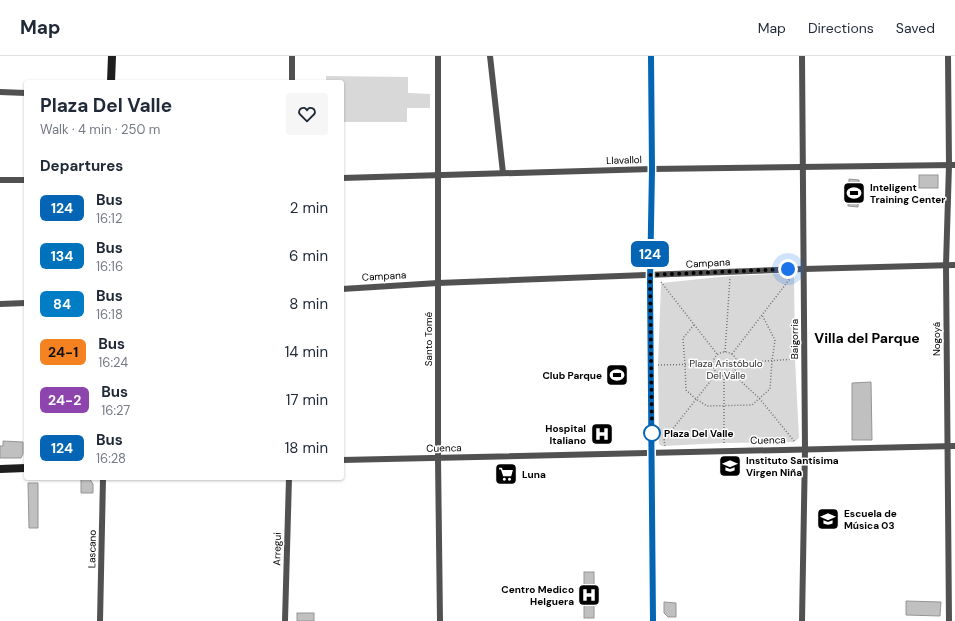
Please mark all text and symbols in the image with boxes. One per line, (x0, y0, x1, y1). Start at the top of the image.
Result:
text: Map (20, 15, 60, 40)
text: Map (758, 19, 786, 37)
text: Directions (808, 19, 874, 37)
text: Saved (896, 19, 935, 37)
text: Plaza Del Valle (40, 93, 172, 118)
button: heart (286, 93, 328, 135)
text: Walk · 4 min · 250 m (40, 121, 160, 138)
street label: Llavallol (606, 153, 642, 167)
text: Departures (40, 156, 123, 176)
sports icon: Inteligent Training Center (841, 180, 867, 206)
place label: Inteligent Training Center (870, 181, 945, 206)
text: Bus (96, 190, 123, 210)
text: 2 min (290, 198, 328, 218)
text: 124 (51, 199, 73, 217)
text: 16:12 (96, 210, 122, 227)
text: Bus (96, 238, 123, 258)
line badge: 124 (627, 241, 673, 267)
text: 124 (639, 245, 661, 263)
text: 6 min (289, 246, 328, 266)
text: 134 (51, 247, 73, 265)
street label: Campana (685, 255, 731, 271)
text: 16:16 (96, 258, 123, 275)
your location (778, 259, 798, 279)
street label: Campana (361, 268, 407, 284)
text: Bus (96, 286, 123, 306)
text: 8 min (289, 294, 328, 314)
text: 84 (53, 295, 71, 313)
text: 16:18 (96, 306, 123, 323)
street label: Santo Tomé (422, 311, 435, 366)
street label: Baigorria (788, 319, 801, 359)
street label: Nogoyá (930, 322, 943, 356)
district label: Villa del Parque (814, 329, 920, 347)
text: Bus (98, 334, 125, 354)
text: 14 min (285, 342, 328, 362)
text: 24-1 (48, 343, 78, 361)
text: 16:24 (98, 354, 128, 371)
park label: Plaza Aristóbulo Del Valle (689, 357, 763, 382)
sports icon: Club Parque (604, 362, 630, 388)
place label: Club Parque (542, 369, 602, 382)
text: Bus (101, 382, 128, 402)
text: 17 min (286, 390, 328, 410)
text: 24-2 (48, 391, 81, 409)
text: 16:27 (101, 402, 130, 419)
hospital icon: Hospital Italiano (589, 421, 615, 447)
place label: Hospital Italiano (545, 422, 586, 447)
marker: Plaza Del Valle (643, 424, 661, 442)
place label: Plaza Del Valle (664, 427, 734, 440)
text: Bus (96, 430, 123, 450)
street label: Cuenca (750, 433, 786, 447)
text: 18 min (285, 438, 328, 458)
text: 124 (51, 439, 73, 457)
street label: Cuenca (426, 441, 462, 455)
text: 16:28 (96, 450, 126, 467)
school or university icon: Instituto Santísima Virgen Niña (717, 453, 743, 479)
place label: Instituto Santísima Virgen Niña (746, 454, 839, 479)
supermarket icon: Luna (493, 461, 519, 487)
place label: Luna (522, 468, 546, 481)
school or university icon: Escuela de Música 03 (815, 506, 841, 532)
place label: Escuela de Música 03 (844, 507, 897, 532)
street label: Lascano (85, 530, 99, 568)
street label: Arregui (270, 532, 284, 566)
hospital icon: Centro Medico Helguera (576, 582, 602, 608)
place label: Centro Medico Helguera (501, 583, 574, 608)

